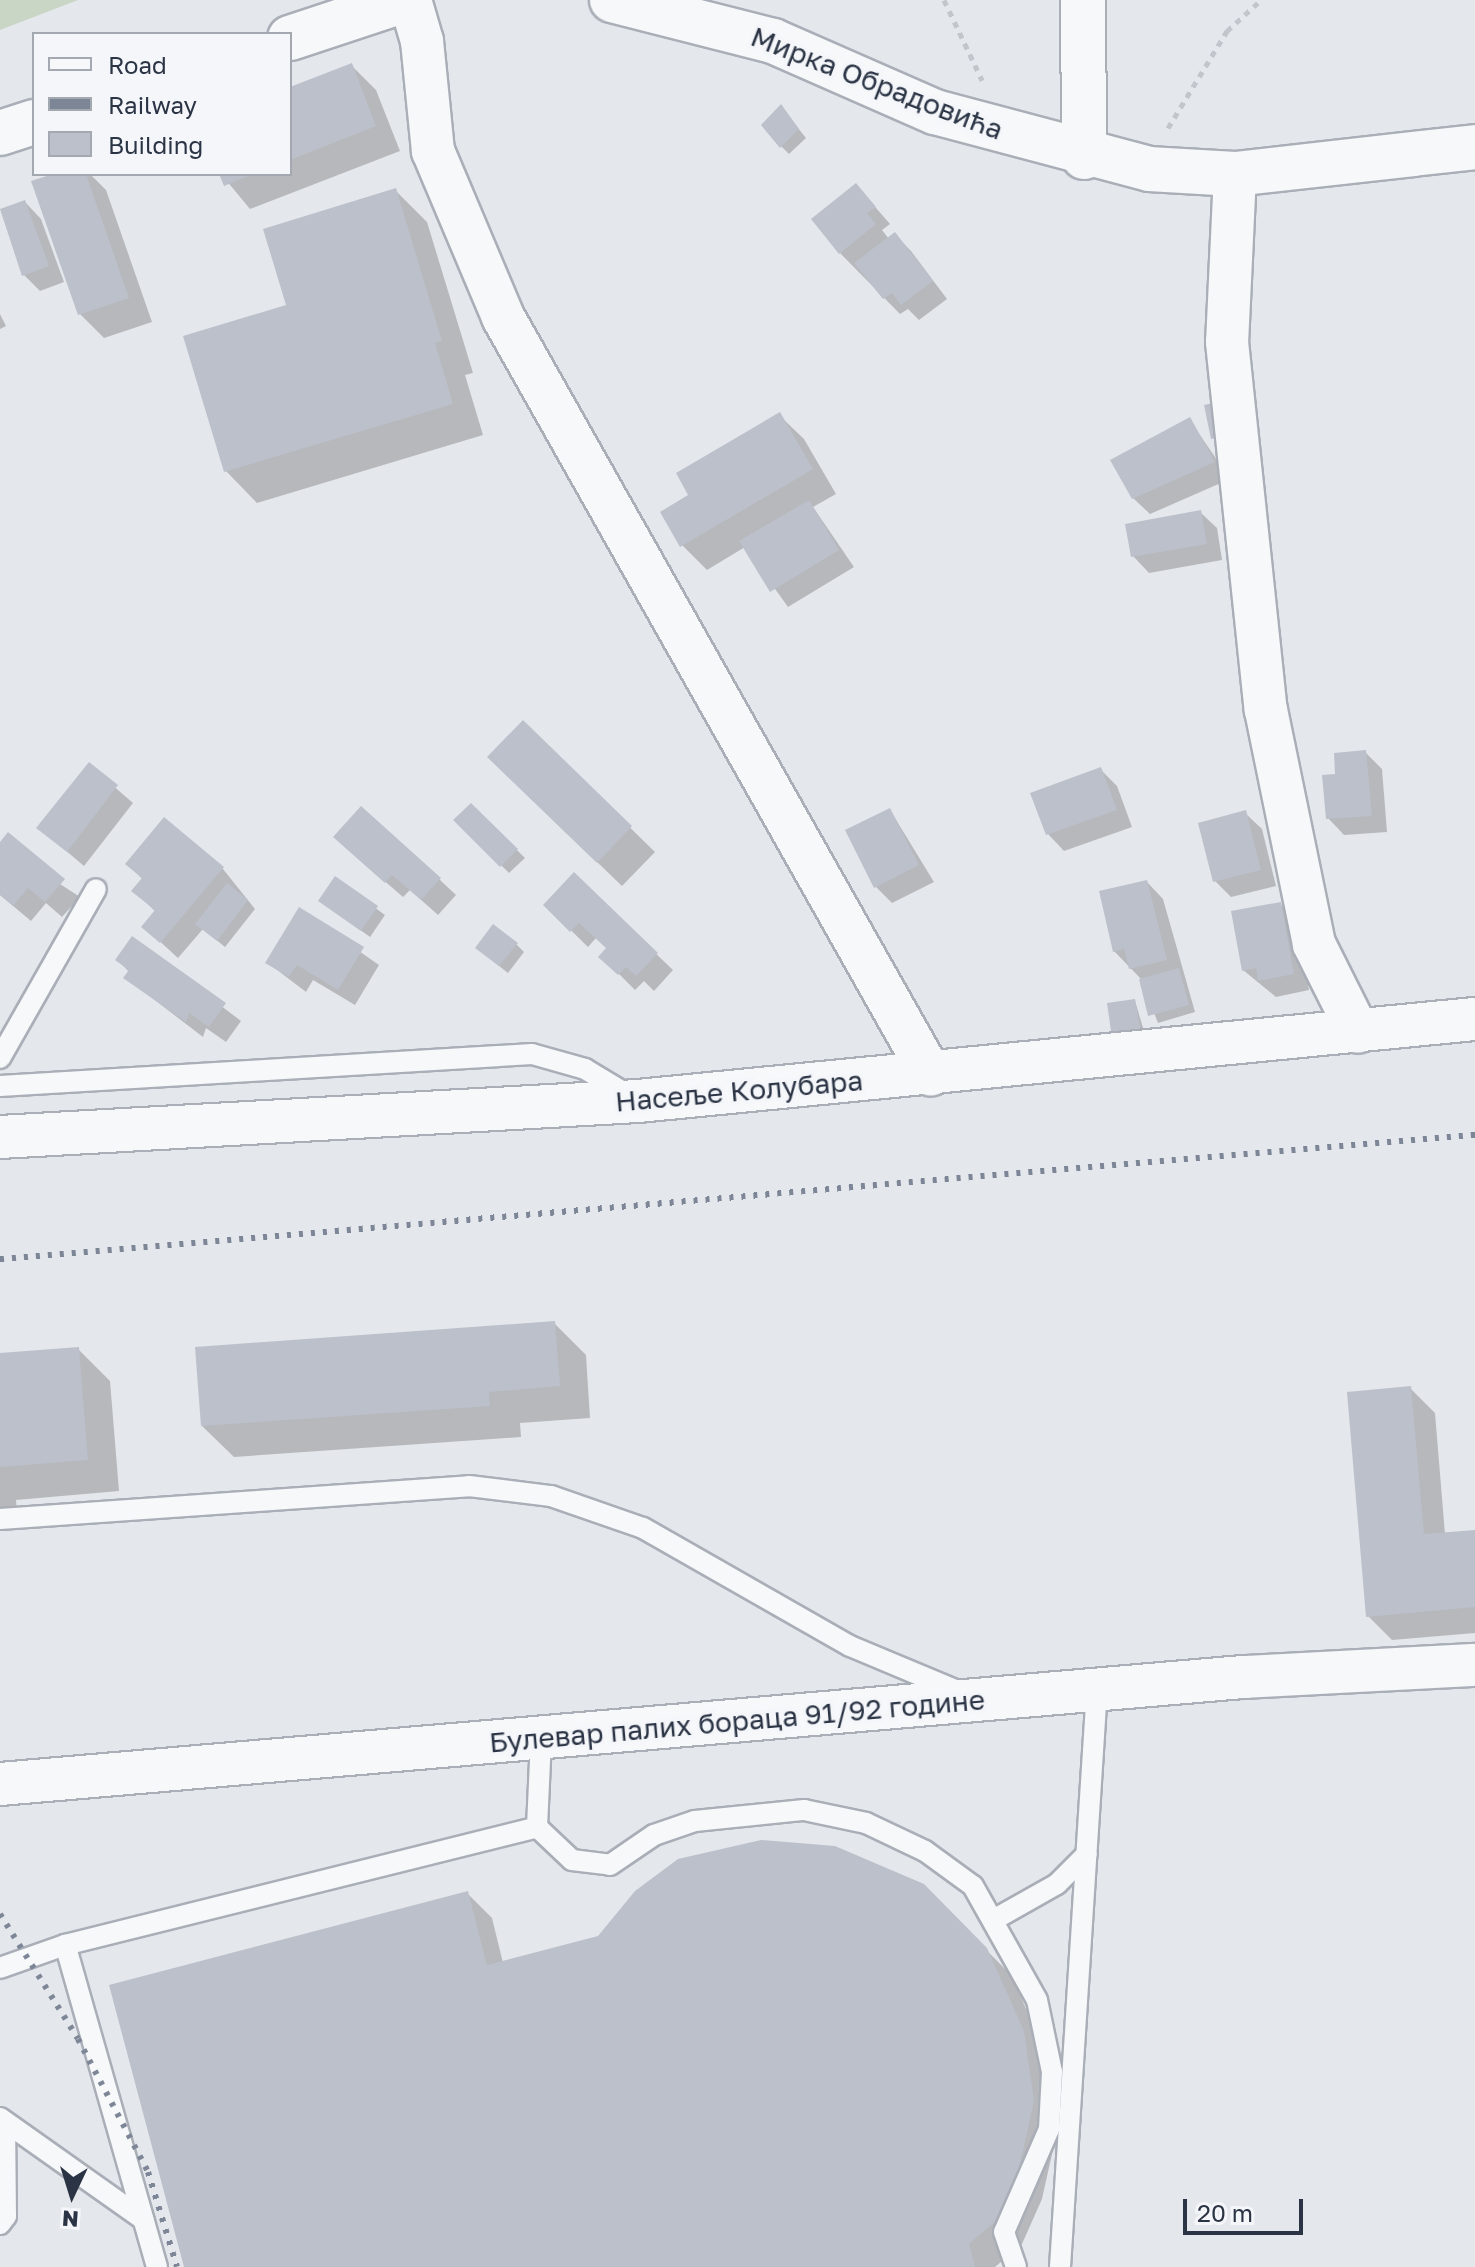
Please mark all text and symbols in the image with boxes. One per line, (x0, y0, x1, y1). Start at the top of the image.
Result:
street label: Мирка Обрадовића (746, 19, 1008, 147)
legend (32, 32, 292, 176)
text: Road (108, 50, 167, 79)
text: Railway (108, 90, 197, 119)
text: Building (108, 130, 203, 159)
street label: Насеље Колубара (614, 1063, 864, 1119)
street label: Булевар палих бораца 91/92 године (488, 1683, 986, 1759)
north arrow (32, 2155, 112, 2235)
scale bar (1187, 2183, 1307, 2233)
text: 20 m (1197, 2198, 1253, 2227)
text: N (61, 2205, 80, 2233)

